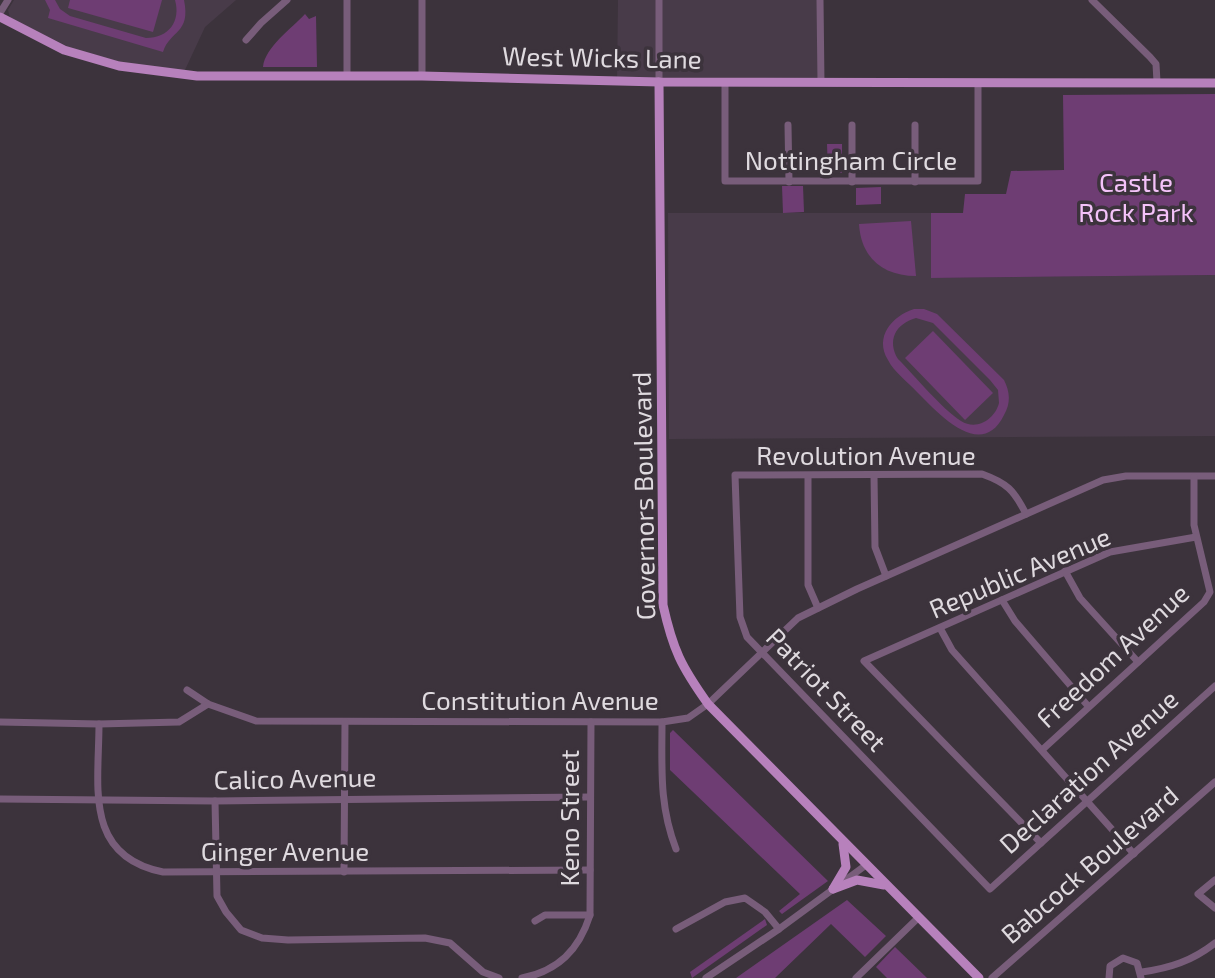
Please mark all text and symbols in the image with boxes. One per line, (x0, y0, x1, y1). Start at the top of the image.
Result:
street label: West Wicks Lane (502, 39, 702, 74)
street label: Nottingham Circle (745, 144, 957, 175)
park label: Castle Rock Park (1078, 166, 1194, 227)
street label: Governors Boulevard (625, 371, 660, 621)
street label: Revolution Avenue (756, 439, 976, 470)
street label: Republic Avenue (924, 519, 1115, 624)
street label: Freedom Avenue (1030, 577, 1194, 733)
street label: Patriot Street (761, 621, 894, 757)
street label: Declaration Avenue (992, 683, 1184, 859)
street label: Constitution Avenue (421, 684, 659, 715)
street label: Keno Street (553, 749, 584, 886)
street label: Calico Avenue (213, 761, 377, 794)
street label: Babcock Boulevard (994, 779, 1184, 949)
street label: Ginger Avenue (201, 835, 369, 866)

